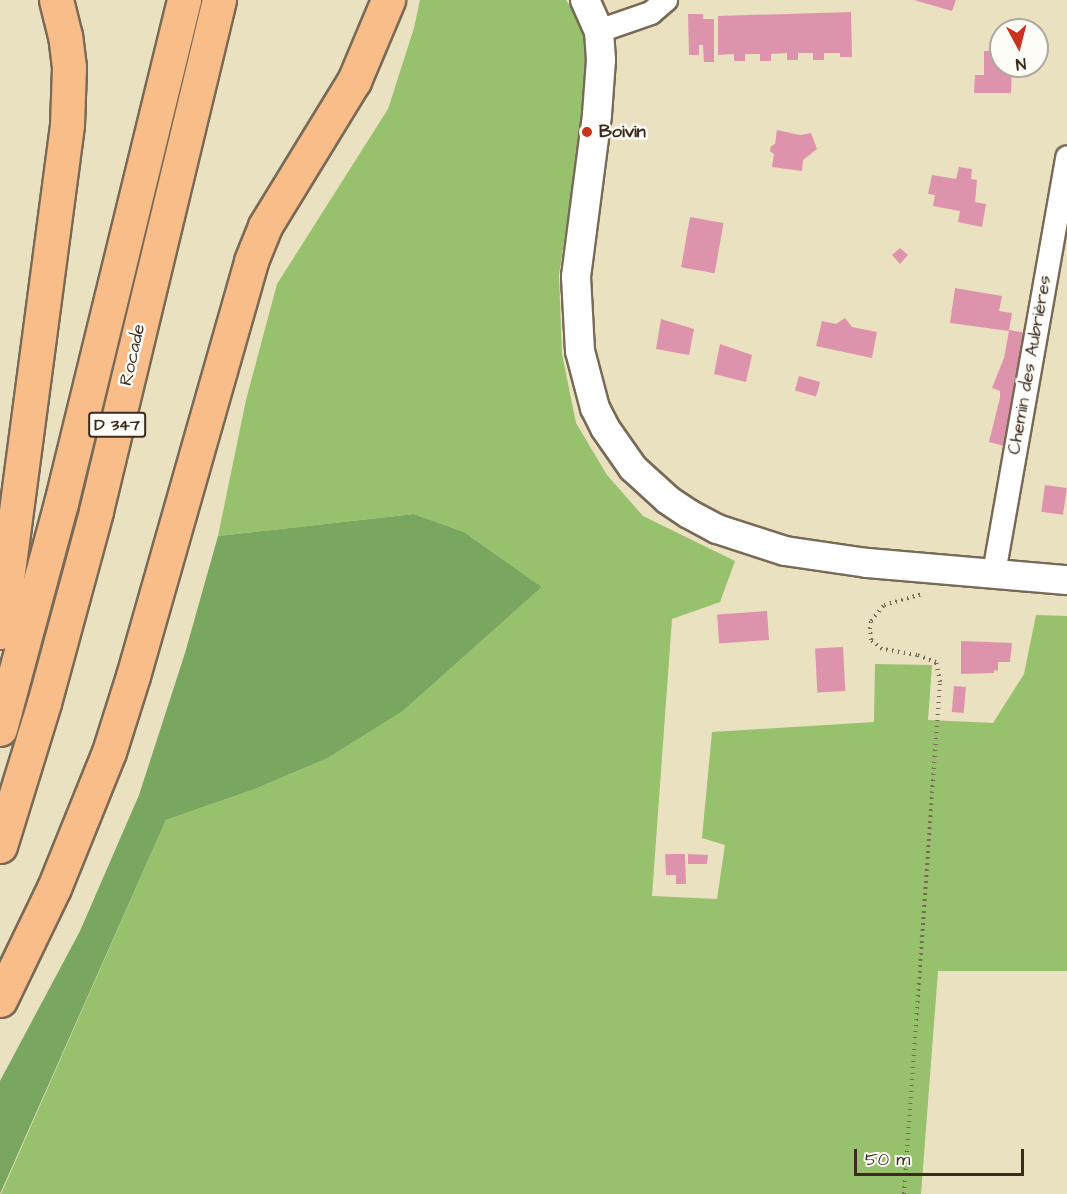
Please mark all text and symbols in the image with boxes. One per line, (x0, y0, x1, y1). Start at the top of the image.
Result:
north arrow (989, 18, 1049, 78)
text: N (1015, 52, 1027, 75)
place label: Boivin (599, 121, 646, 143)
marker: Boivin (580, 125, 594, 139)
street label: Chemin des Aubrières (1004, 274, 1056, 456)
street label: Rocade (115, 322, 151, 388)
road number: D 347 (87, 412, 147, 438)
scale bar (857, 1137, 1026, 1175)
text: 50 m (865, 1147, 910, 1172)

